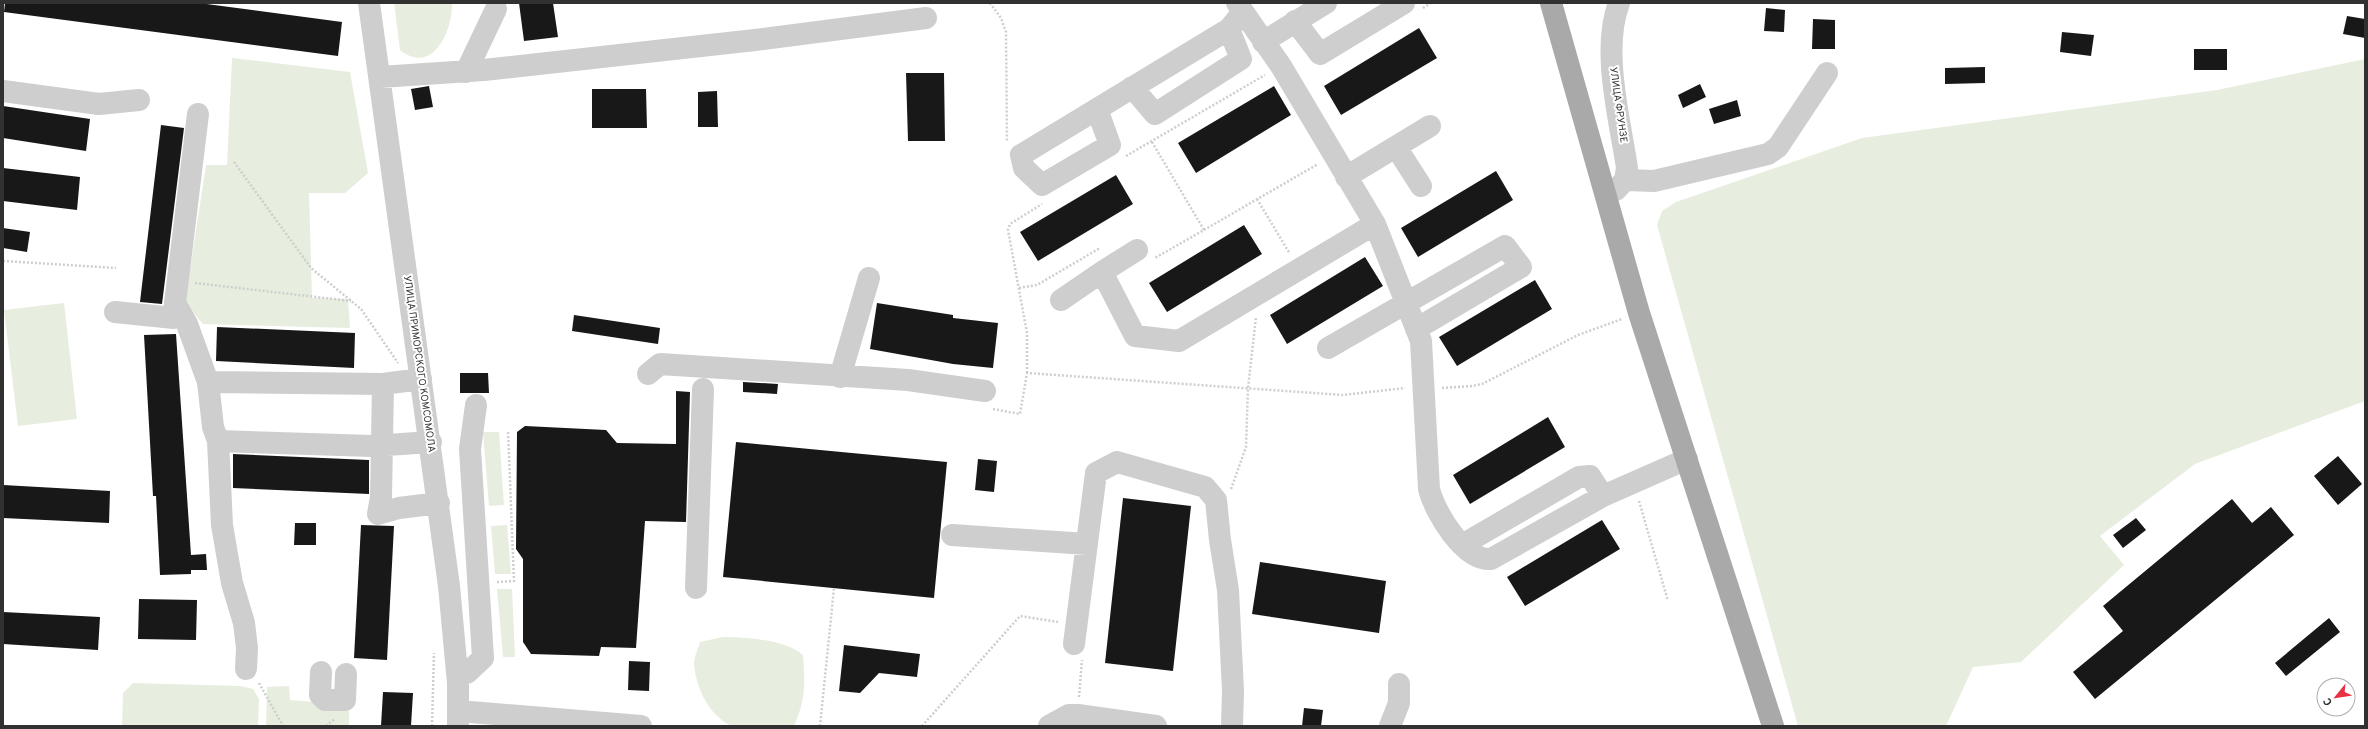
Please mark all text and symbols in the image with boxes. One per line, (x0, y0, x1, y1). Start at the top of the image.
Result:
street label: УЛИЦА ФРУНЗЕ (1606, 66, 1630, 144)
street label: УЛИЦА ПРИМОРСКОГО КОМСОМОЛА (400, 275, 438, 453)
north arrow (2316, 677, 2356, 717)
text: С (2320, 695, 2336, 708)

